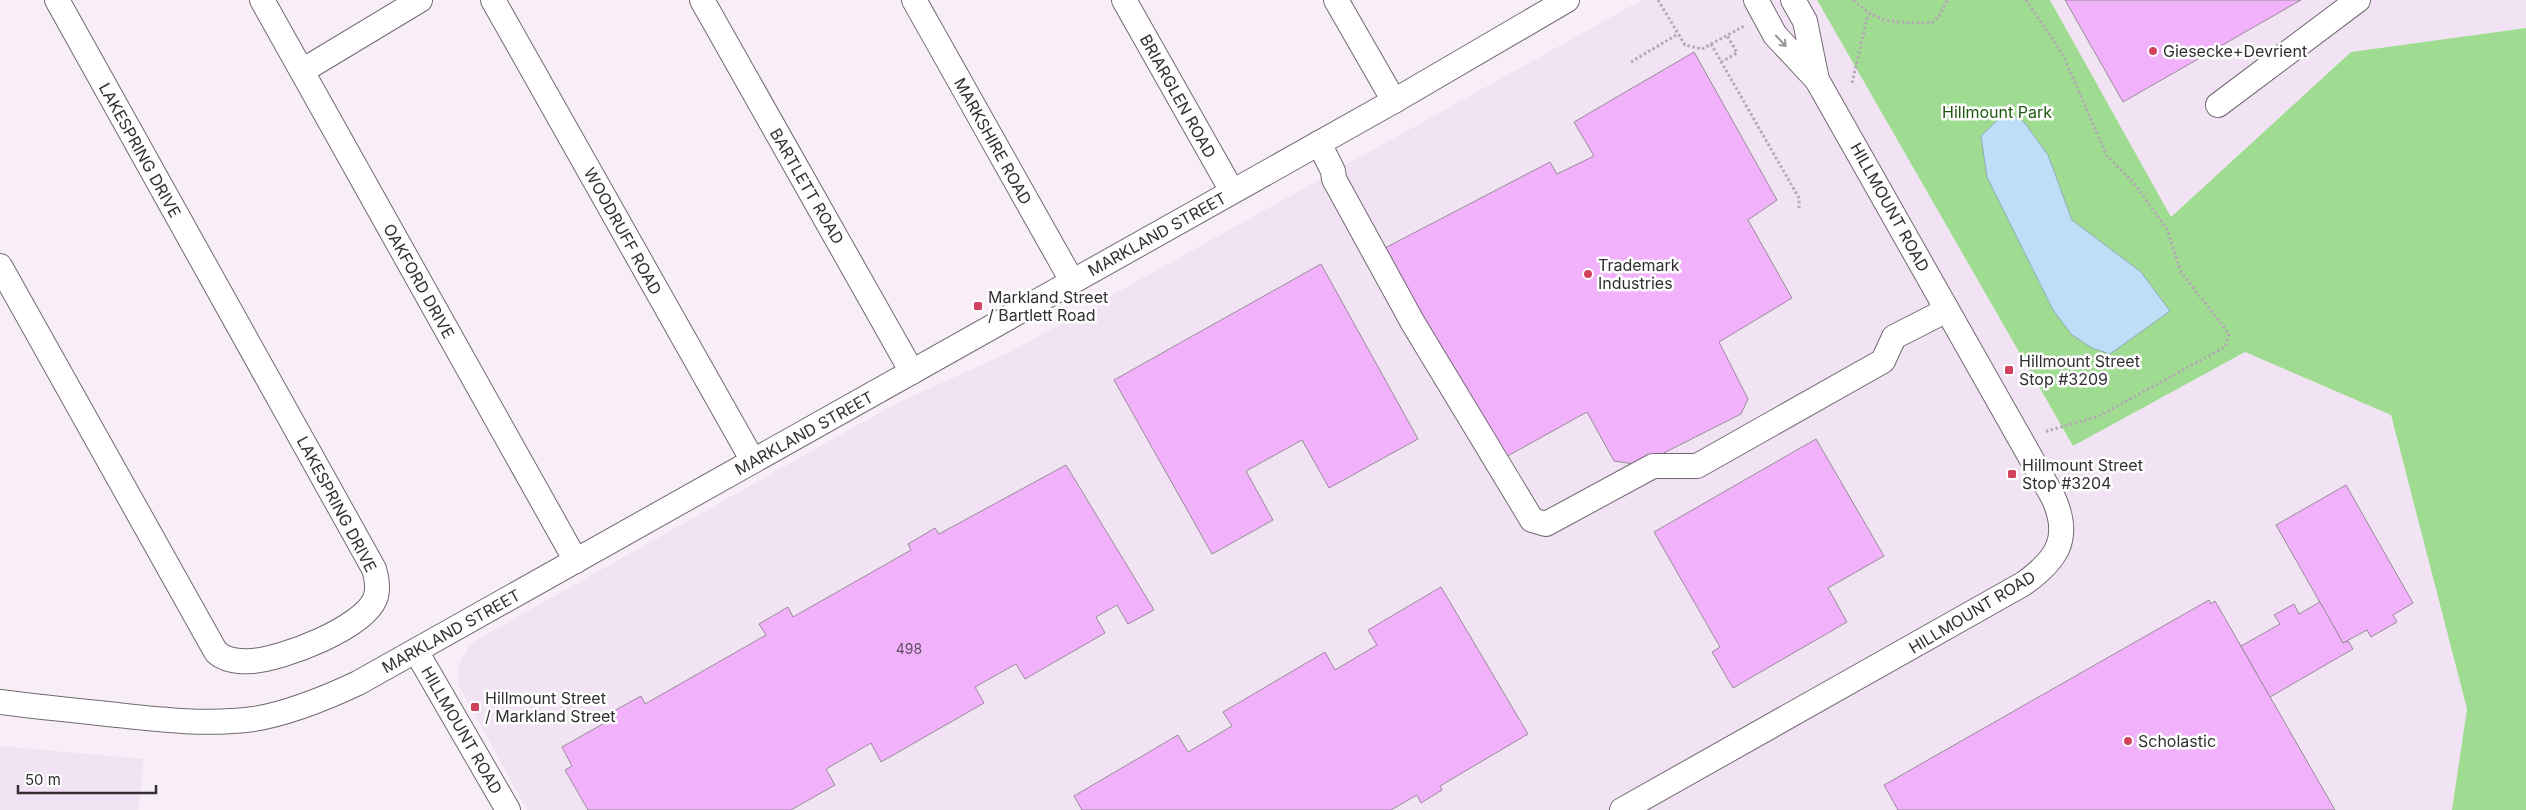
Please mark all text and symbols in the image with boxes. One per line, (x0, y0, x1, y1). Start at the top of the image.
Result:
street label: BRIARGLEN ROAD (1136, 31, 1220, 161)
one-way arrow (1775, 35, 1787, 48)
place label: Giesecke+Devrient (2163, 41, 2307, 61)
marker: Giesecke+Devrient (2147, 45, 2159, 57)
street label: MARKSHIRE ROAD (950, 74, 1036, 208)
street label: LAKESPRING DRIVE (95, 79, 185, 221)
park label: Hillmount Park (1942, 102, 2052, 122)
street label: BARTLETT ROAD (766, 124, 848, 248)
street label: HILLMOUNT ROAD (1846, 139, 1934, 275)
street label: WOODRUFF ROAD (580, 164, 666, 298)
street label: MARKLAND STREET (1084, 188, 1230, 280)
street label: OAKFORD DRIVE (379, 220, 459, 342)
place label: Trademark Industries (1598, 255, 1680, 293)
marker: Trademark Industries (1582, 268, 1594, 280)
place label: Markland Street / Bartlett Road (988, 287, 1108, 325)
marker: Markland Street / Bartlett Road (972, 300, 984, 312)
place label: Hillmount Street Stop #3209 (2019, 351, 2140, 389)
marker: Hillmount Street Stop #3209 (2003, 364, 2015, 376)
street label: MARKLAND STREET (731, 387, 877, 479)
street label: LAKESPRING DRIVE (293, 433, 381, 575)
place label: Hillmount Street Stop #3204 (2022, 455, 2143, 493)
marker: Hillmount Street Stop #3204 (2006, 468, 2018, 480)
street label: HILLMOUNT ROAD (1905, 566, 2039, 658)
street label: MARKLAND STREET (378, 585, 524, 677)
house number: 498 (896, 640, 922, 657)
street label: HILLMOUNT ROAD (417, 663, 507, 797)
place label: Hillmount Street / Markland Street (485, 688, 616, 726)
marker: Hillmount Street / Markland Street (469, 701, 481, 713)
place label: Scholastic (2138, 731, 2216, 751)
marker: Scholastic (2122, 735, 2134, 747)
scale bar (18, 762, 155, 794)
text: 50 m (25, 770, 61, 789)

